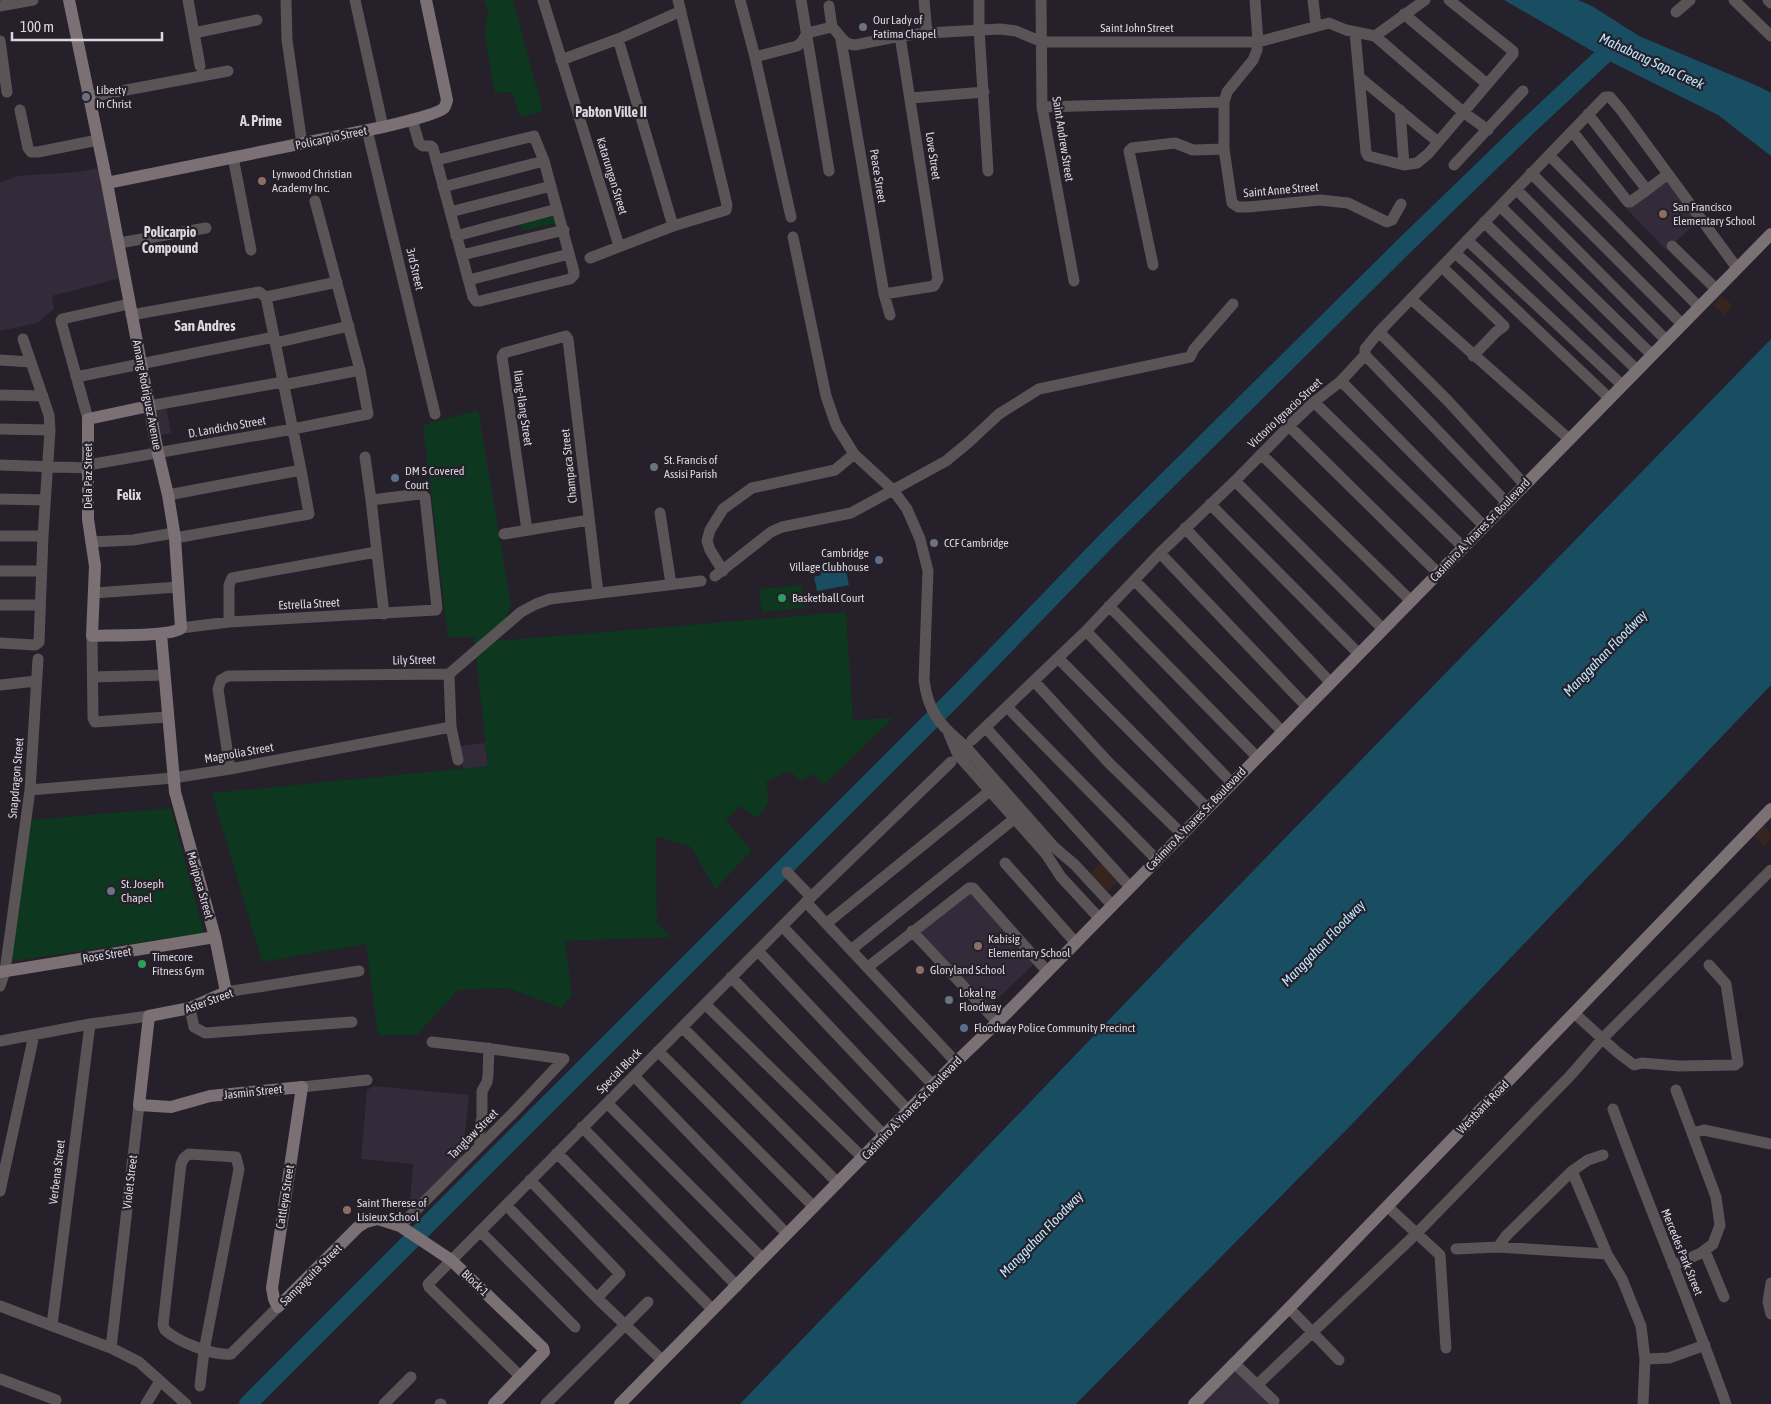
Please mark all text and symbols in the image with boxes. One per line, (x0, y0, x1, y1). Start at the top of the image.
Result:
scale bar (12, 10, 162, 42)
place label: Our Lady of Fatima Chapel (873, 13, 937, 41)
text: 100 m (20, 18, 54, 35)
marker: Our Lady of Fatima Chapel (857, 21, 869, 33)
street label: Saint John Street (1100, 21, 1174, 35)
water label: Mahabang Sapa Creek (1597, 30, 1708, 93)
place label: Liberty In Christ (96, 83, 132, 111)
marker: Liberty In Christ (80, 91, 92, 103)
street label: Saint Andrew Street (1049, 96, 1077, 183)
district label: Pabton Ville II (575, 104, 647, 120)
district label: A. Prime (239, 113, 282, 129)
street label: Policarpio Street (294, 123, 369, 152)
street label: Love Street (923, 131, 943, 181)
street label: Katarungan Street (594, 136, 631, 217)
street label: Peace Street (867, 148, 889, 205)
place label: Lynwood Christian Academy Inc. (272, 167, 352, 195)
marker: Lynwood Christian Academy Inc. (256, 175, 268, 187)
street label: Saint Anne Street (1243, 180, 1320, 200)
place label: San Francisco Elementary School (1673, 200, 1756, 228)
marker: San Francisco Elementary School (1657, 208, 1669, 220)
district label: Policarpio Compound (142, 224, 199, 256)
street label: 3rd Street (403, 247, 427, 292)
district label: San Andres (175, 317, 236, 334)
street label: Amang Rodriguez Avenue (129, 339, 165, 451)
street label: Ilang-Ilang Street (511, 369, 535, 447)
street label: Victorio Ignacio Street (1245, 375, 1325, 451)
street label: D. Landicho Street (187, 413, 267, 441)
street label: Champaca Street (558, 428, 580, 504)
street label: Dela Paz Street (81, 442, 95, 509)
place label: St. Francis of Assisi Parish (664, 453, 718, 481)
marker: St. Francis of Assisi Parish (648, 461, 660, 473)
place label: DM 5 Covered Court (405, 464, 465, 492)
marker: DM 5 Covered Court (389, 472, 401, 484)
street label: Casimiro A. Ynares Sr. Boulevard (1427, 475, 1533, 585)
district label: Felix (117, 487, 141, 503)
place label: CCF Cambridge (944, 536, 1009, 550)
marker: CCF Cambridge (928, 537, 940, 549)
place label: Cambridge Village Clubhouse (789, 546, 869, 574)
marker: Cambridge Village Clubhouse (873, 554, 885, 566)
place label: Basketball Court (792, 591, 865, 605)
marker: Basketball Court (776, 592, 788, 604)
street label: Estrella Street (278, 595, 341, 613)
water label: Manggahan Floodway (1560, 607, 1650, 699)
street label: Lily Street (392, 653, 436, 667)
street label: Snapdragon Street (5, 736, 27, 819)
street label: Magnolia Street (203, 740, 275, 766)
street label: Casimiro A. Ynares Sr. Boulevard (1143, 764, 1249, 874)
street label: Mariposa Street (184, 850, 216, 921)
place label: St. Joseph Chapel (121, 877, 164, 905)
marker: St. Joseph Chapel (105, 885, 117, 897)
water label: Manggahan Floodway (1278, 897, 1368, 989)
place label: Kabisig Elementary School (988, 932, 1071, 960)
marker: Kabisig Elementary School (972, 940, 984, 952)
street label: Rose Street (82, 944, 133, 966)
place label: Timecore Fitness Gym (152, 950, 204, 978)
marker: Timecore Fitness Gym (136, 958, 148, 970)
place label: Gloryland School (930, 963, 1006, 977)
marker: Gloryland School (914, 964, 926, 976)
street label: Aster Street (183, 986, 236, 1016)
place label: Lokal ng Floodway (959, 986, 1001, 1014)
marker: Lokal ng Floodway (943, 994, 955, 1006)
place label: Floodway Police Community Precinct (974, 1021, 1136, 1035)
marker: Floodway Police Community Precinct (958, 1022, 970, 1034)
street label: Special Block (594, 1045, 645, 1096)
street label: Casimiro A. Ynares Sr. Boulevard (859, 1053, 965, 1163)
street label: Westbank Road (1454, 1078, 1512, 1136)
street label: Jasmin Street (223, 1082, 284, 1102)
street label: Tanglaw Street (445, 1106, 501, 1162)
street label: Verbena Street (46, 1138, 68, 1205)
street label: Violet Street (120, 1154, 140, 1210)
street label: Cattleya Street (273, 1163, 297, 1230)
water label: Manggahan Floodway (996, 1188, 1086, 1280)
place label: Saint Therese of Lisieux School (357, 1196, 428, 1224)
marker: Saint Therese of Lisieux School (341, 1204, 353, 1216)
street label: Mercedes Park Street (1658, 1207, 1706, 1298)
street label: Sampaguita Street (277, 1241, 345, 1309)
street label: Block-1 (459, 1267, 492, 1299)

